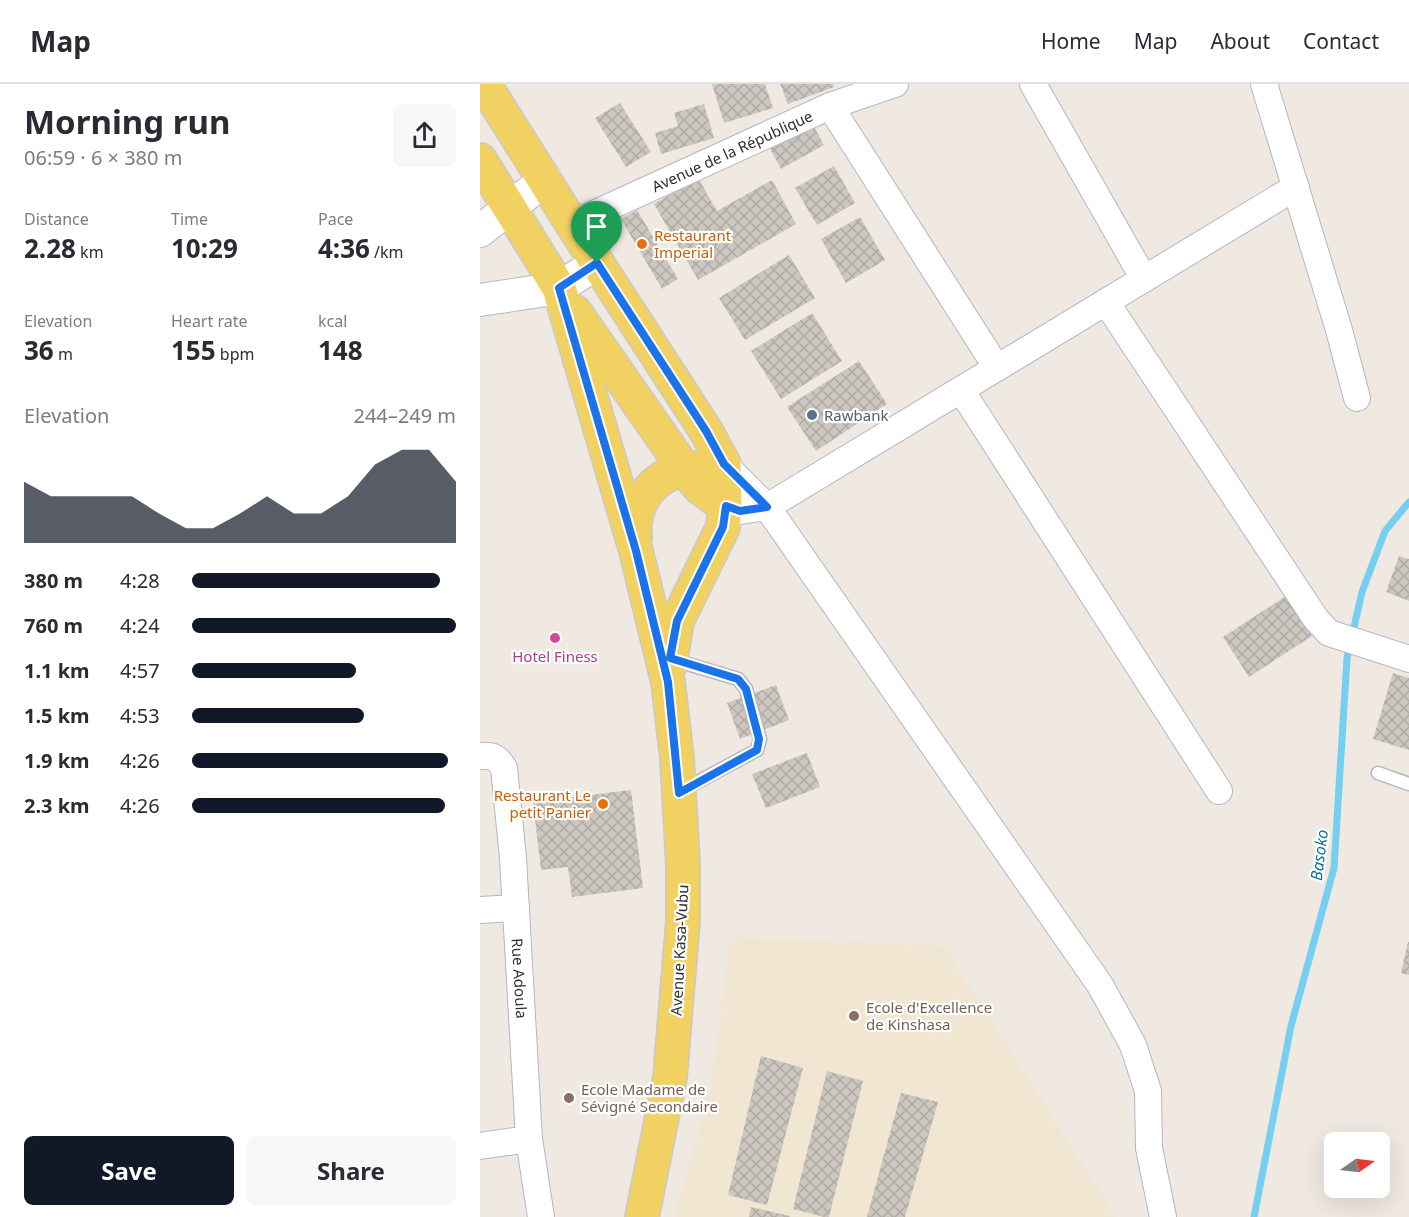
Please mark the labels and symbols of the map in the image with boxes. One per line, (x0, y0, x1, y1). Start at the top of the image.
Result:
street label: Avenue de la République (648, 105, 816, 196)
pin (571, 201, 622, 263)
place label: Restaurant Imperial (654, 225, 732, 262)
marker: Restaurant Imperial (635, 237, 649, 251)
place label: Rawbank (824, 405, 888, 425)
marker: Rawbank (805, 408, 819, 422)
marker: Hotel Finess (548, 631, 562, 645)
place label: Hotel Finess (512, 646, 598, 666)
place label: Restaurant Le petit Panier (494, 785, 591, 822)
marker: Restaurant Le petit Panier (596, 797, 610, 811)
water label: Basoko (1305, 828, 1333, 882)
street label: Avenue Kasa-Vubu (666, 884, 692, 1016)
street label: Rue Adoula (508, 938, 532, 1019)
place label: Ecole d'Excellence de Kinshasa (866, 997, 992, 1034)
marker: Ecole d'Excellence de Kinshasa (847, 1009, 861, 1023)
place label: Ecole Madame de Sévigné Secondaire (581, 1079, 718, 1116)
marker: Ecole Madame de Sévigné Secondaire (562, 1091, 576, 1105)
north arrow (1324, 1132, 1390, 1198)

